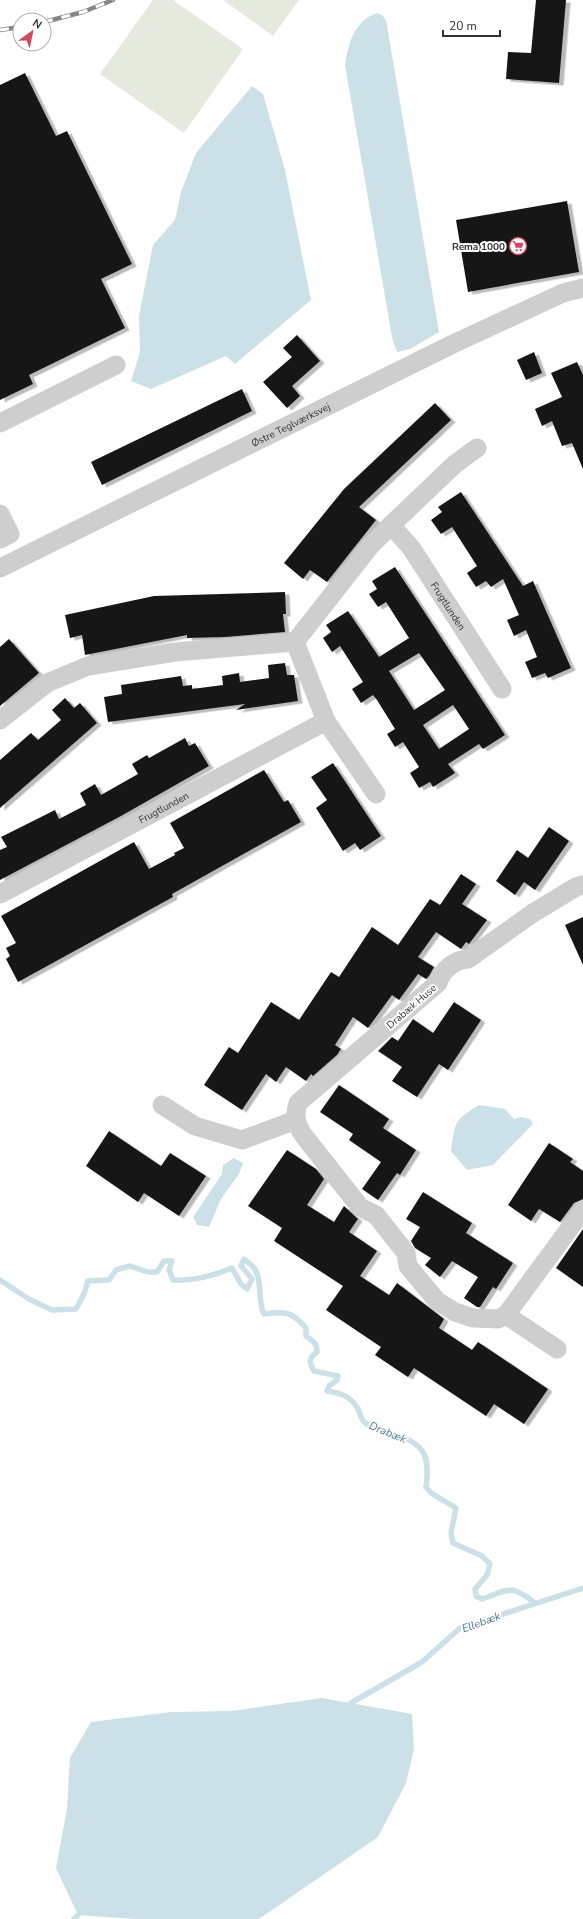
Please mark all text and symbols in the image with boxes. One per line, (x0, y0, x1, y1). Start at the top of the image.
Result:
north arrow (12, 12, 52, 52)
scale bar (443, 12, 500, 38)
text: N (30, 16, 45, 33)
text: 20 m (449, 18, 477, 34)
supermarket icon: Rema 1000 (508, 236, 528, 256)
place label: Rema 1000 (452, 240, 505, 254)
street label: Østre Teglværksvej (249, 400, 333, 451)
street label: Frugtlunden (427, 579, 468, 633)
street label: Frugtlunden (136, 789, 192, 827)
street label: Drabæk Huse (384, 981, 440, 1032)
water label: Drabæk (367, 1418, 409, 1447)
water label: Ellebæk (460, 1608, 503, 1636)

